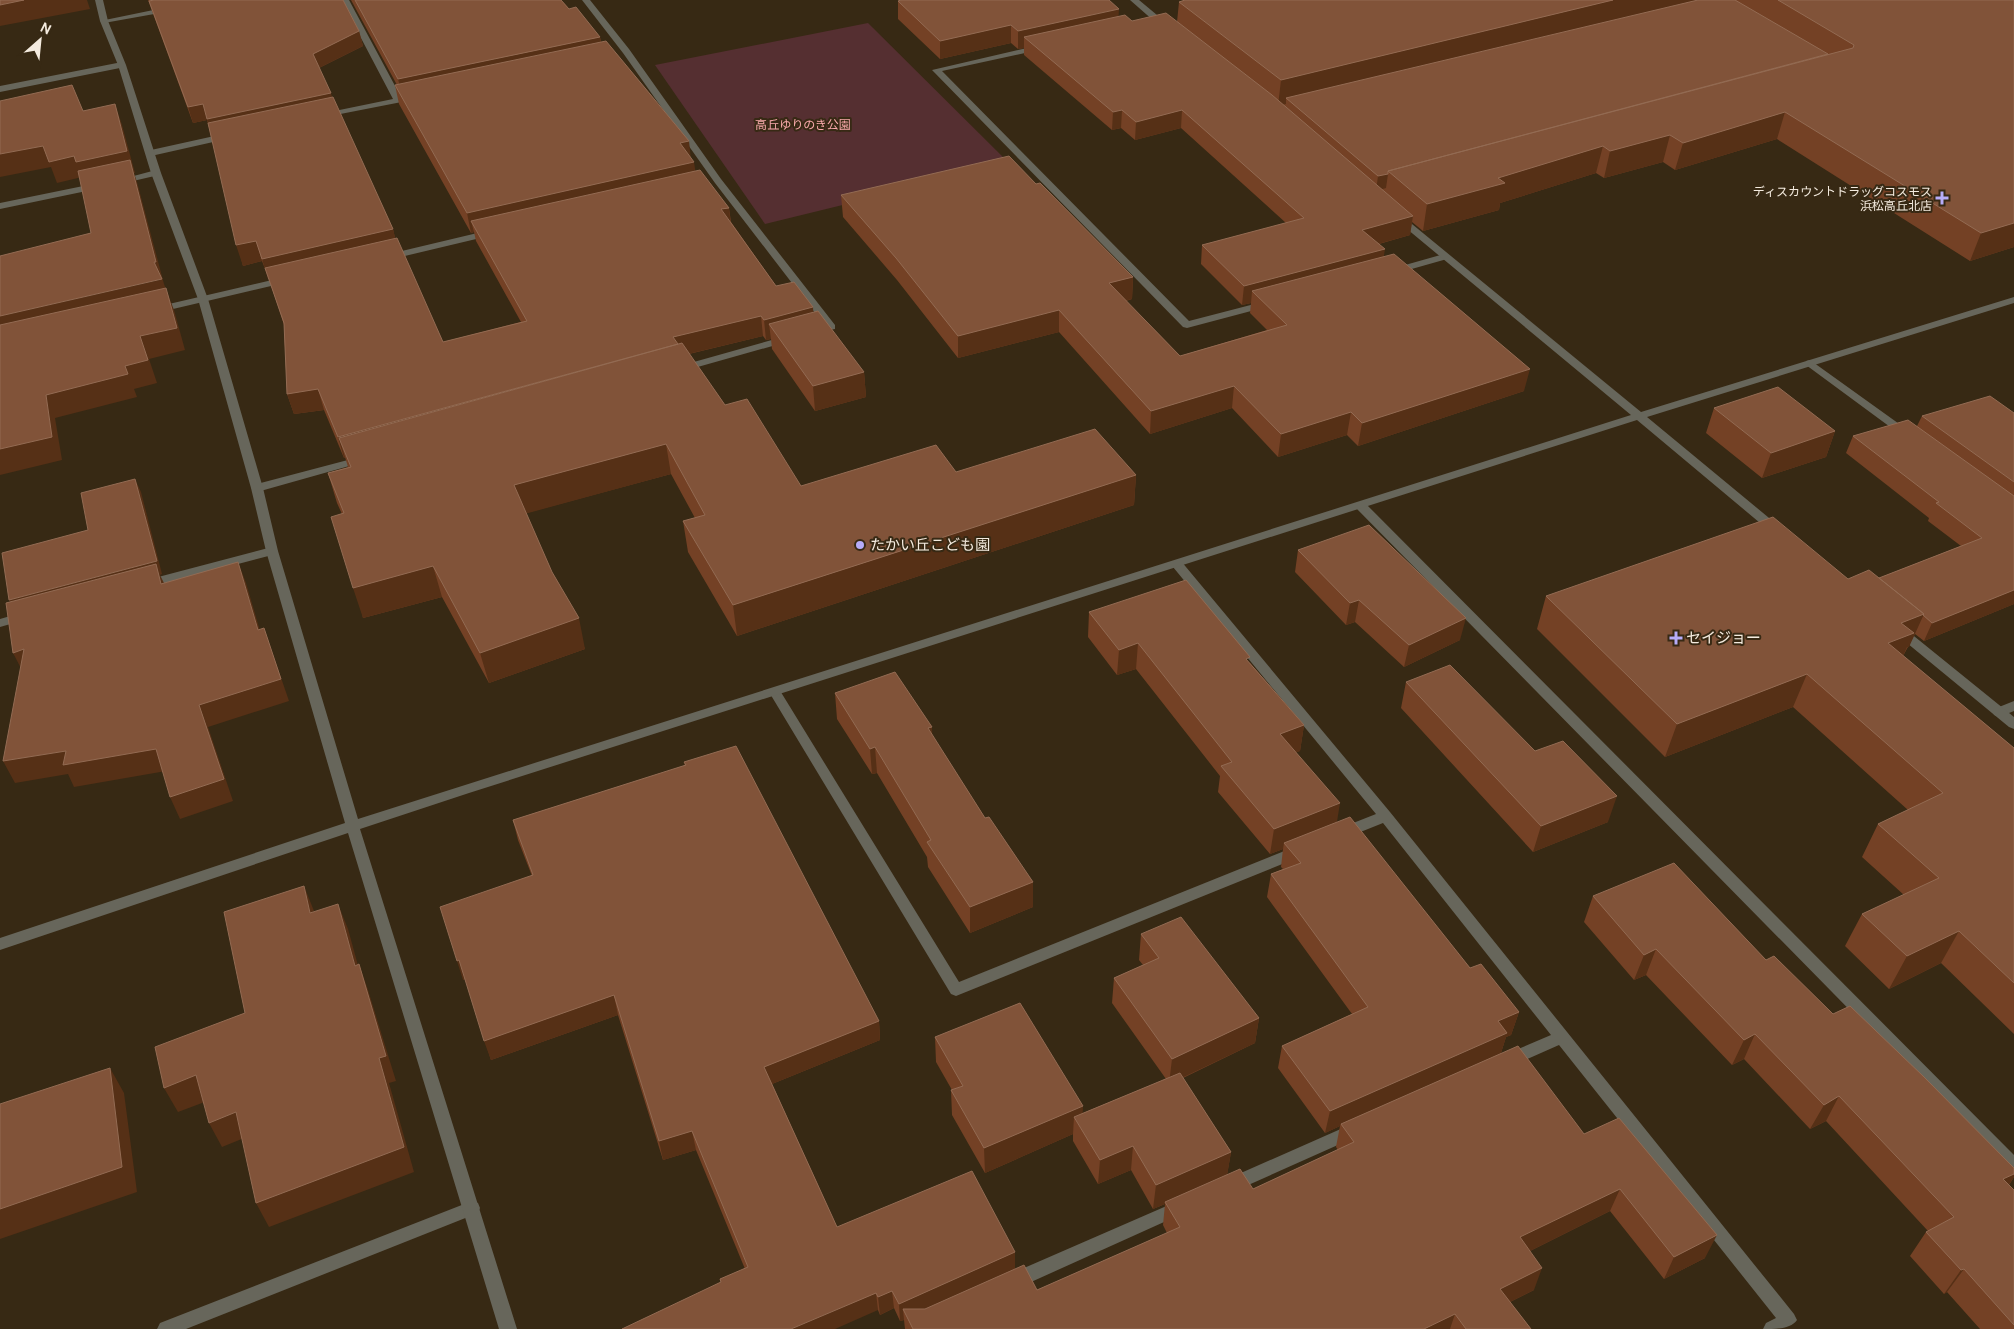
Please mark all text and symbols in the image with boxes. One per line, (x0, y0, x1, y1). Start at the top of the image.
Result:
north arrow (15, 15, 65, 65)
text: N (37, 18, 54, 39)
park label: 高丘ゆりのき公園 (755, 117, 851, 132)
place label: ディスカウントドラッグコスモス 浜松高丘北店 (1753, 184, 1932, 213)
marker: ディスカウントドラッグコスモス 浜松高丘北店 (1936, 192, 1948, 204)
place label: たかい丘こども園 (870, 536, 990, 554)
marker: たかい丘こども園 (854, 539, 866, 551)
place label: セイジョー (1686, 629, 1761, 647)
marker: セイジョー (1670, 632, 1682, 644)

